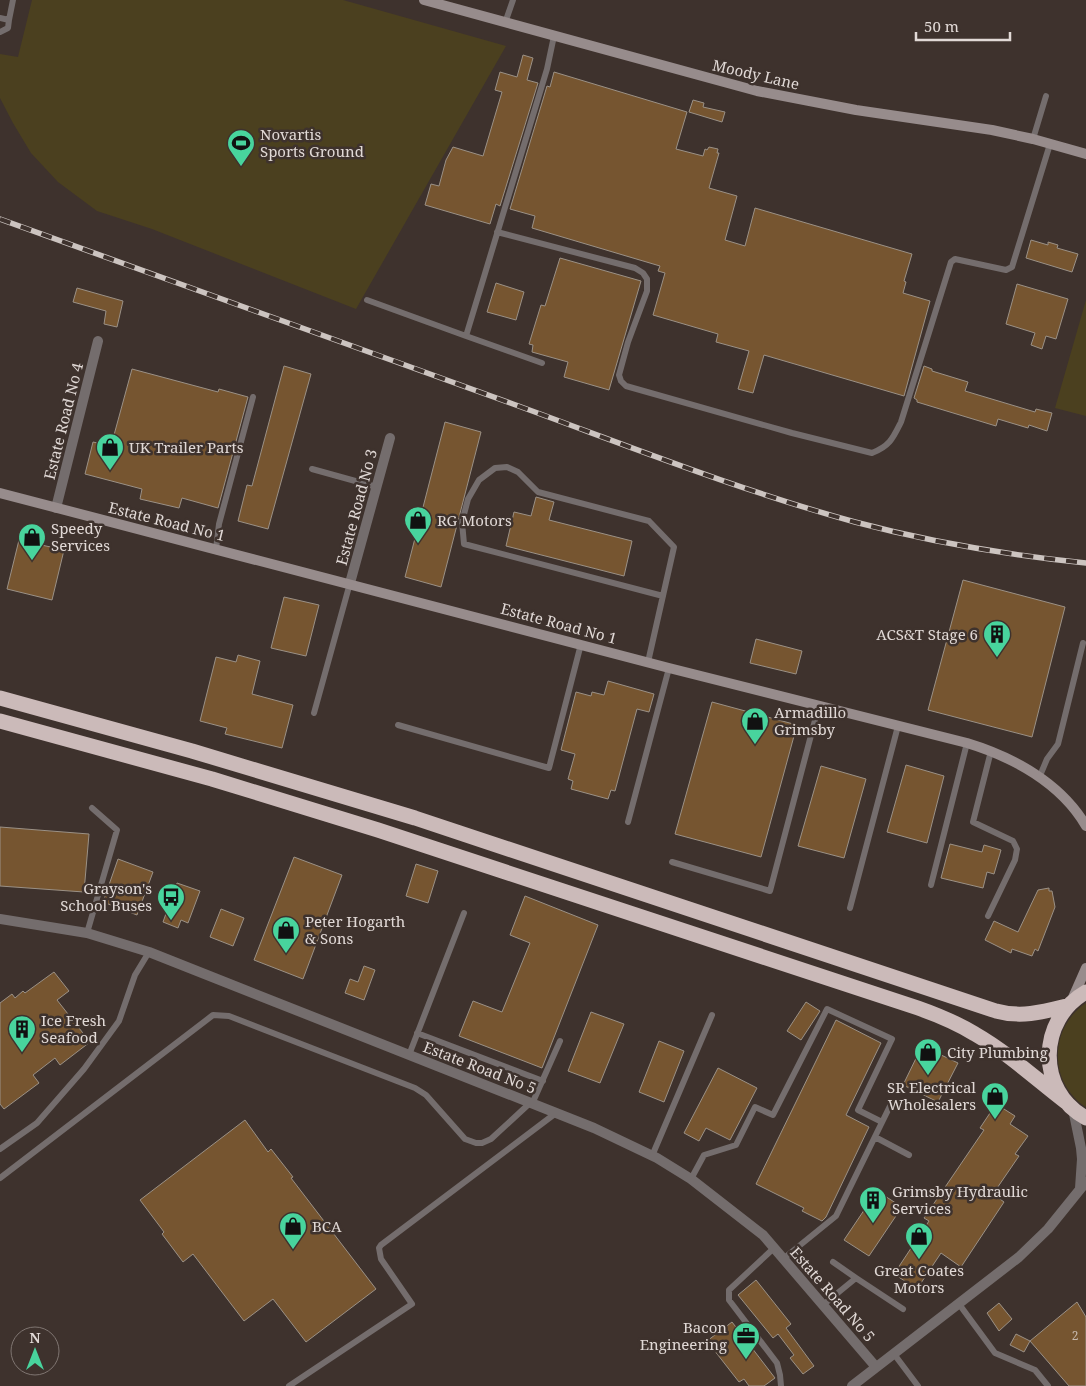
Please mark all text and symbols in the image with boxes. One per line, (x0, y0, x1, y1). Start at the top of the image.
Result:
scale bar (916, 10, 1010, 42)
text: 50 m (924, 16, 959, 36)
street label: Moody Lane (711, 54, 801, 94)
place label: Novartis Sports Ground (260, 124, 364, 161)
sports icon: Novartis Sports Ground (226, 128, 256, 167)
street label: Estate Road No 4 (39, 360, 87, 481)
shop icon: UK Trailer Parts (95, 432, 125, 471)
place label: UK Trailer Parts (129, 437, 244, 457)
street label: Estate Road No 3 (331, 447, 381, 567)
street label: Estate Road No 1 (107, 497, 227, 545)
shop icon: RG Motors (403, 505, 433, 544)
place label: RG Motors (437, 510, 512, 530)
place label: Speedy Services (51, 518, 110, 555)
shop icon: Speedy Services (17, 522, 47, 561)
street label: Estate Road No 1 (499, 598, 619, 648)
building icon: ACS&T Stage 6 (982, 619, 1012, 658)
place label: ACS&T Stage 6 (876, 624, 978, 644)
place label: Armadillo Grimsby (774, 702, 846, 739)
shop icon: Armadillo Grimsby (740, 706, 770, 745)
place label: Grayson's School Buses (60, 878, 152, 915)
bus stop icon: Grayson's School Buses (156, 882, 186, 921)
place label: Peter Hogarth & Sons (305, 911, 406, 948)
shop icon: Peter Hogarth & Sons (271, 915, 301, 954)
place label: Ice Fresh Seafood (41, 1010, 107, 1047)
building icon: Ice Fresh Seafood (7, 1014, 37, 1053)
street label: Estate Road No 5 (421, 1036, 539, 1098)
shop icon: City Plumbing (913, 1037, 943, 1076)
place label: City Plumbing (947, 1042, 1048, 1062)
place label: SR Electrical Wholesalers (887, 1077, 976, 1114)
shop icon: SR Electrical Wholesalers (980, 1081, 1010, 1120)
place label: Grimsby Hydraulic Services (892, 1181, 1028, 1218)
building icon: Grimsby Hydraulic Services (858, 1185, 888, 1224)
shop icon: BCA (278, 1211, 308, 1250)
place label: BCA (312, 1216, 342, 1236)
shop icon: Great Coates Motors (904, 1221, 934, 1260)
street label: Estate Road No 5 (786, 1242, 880, 1346)
place label: Great Coates Motors (874, 1260, 964, 1297)
place label: Bacon Engineering (640, 1317, 727, 1354)
office icon: Bacon Engineering (731, 1321, 761, 1360)
north arrow (10, 1326, 60, 1376)
house number: 2 (1072, 1327, 1078, 1344)
text: N (29, 1328, 41, 1347)

